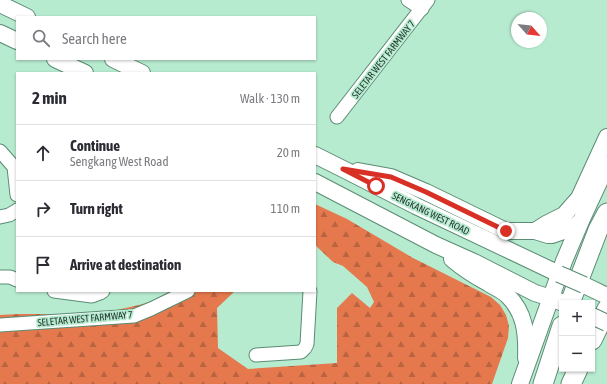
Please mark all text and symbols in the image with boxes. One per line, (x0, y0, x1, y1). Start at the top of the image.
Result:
north arrow (511, 12, 547, 48)
search box (16, 16, 316, 60)
street label: SELETAR WEST FARMWAY 7 (350, 18, 417, 100)
icon: search (30, 27, 52, 49)
text: Search here (62, 30, 127, 47)
text: 2 min (32, 88, 67, 108)
text: Walk · 130 m (240, 91, 300, 106)
text: Continue (70, 137, 120, 154)
icon: ahead (32, 142, 54, 164)
text: 20 m (277, 145, 300, 160)
text: Sengkang West Road (70, 154, 169, 169)
route start (367, 177, 385, 195)
street label: SENGKANG WEST ROAD (390, 190, 472, 237)
icon: right (32, 198, 54, 220)
text: Turn right (70, 200, 123, 217)
text: 110 m (271, 201, 300, 216)
route end (497, 222, 515, 240)
icon: arrive (32, 254, 54, 276)
text: Arrive at destination (70, 256, 181, 273)
map controls (559, 300, 595, 372)
button: + (559, 300, 595, 336)
street label: SELETAR WEST FARMWAY 7 (37, 309, 133, 328)
button: − (559, 336, 595, 372)

